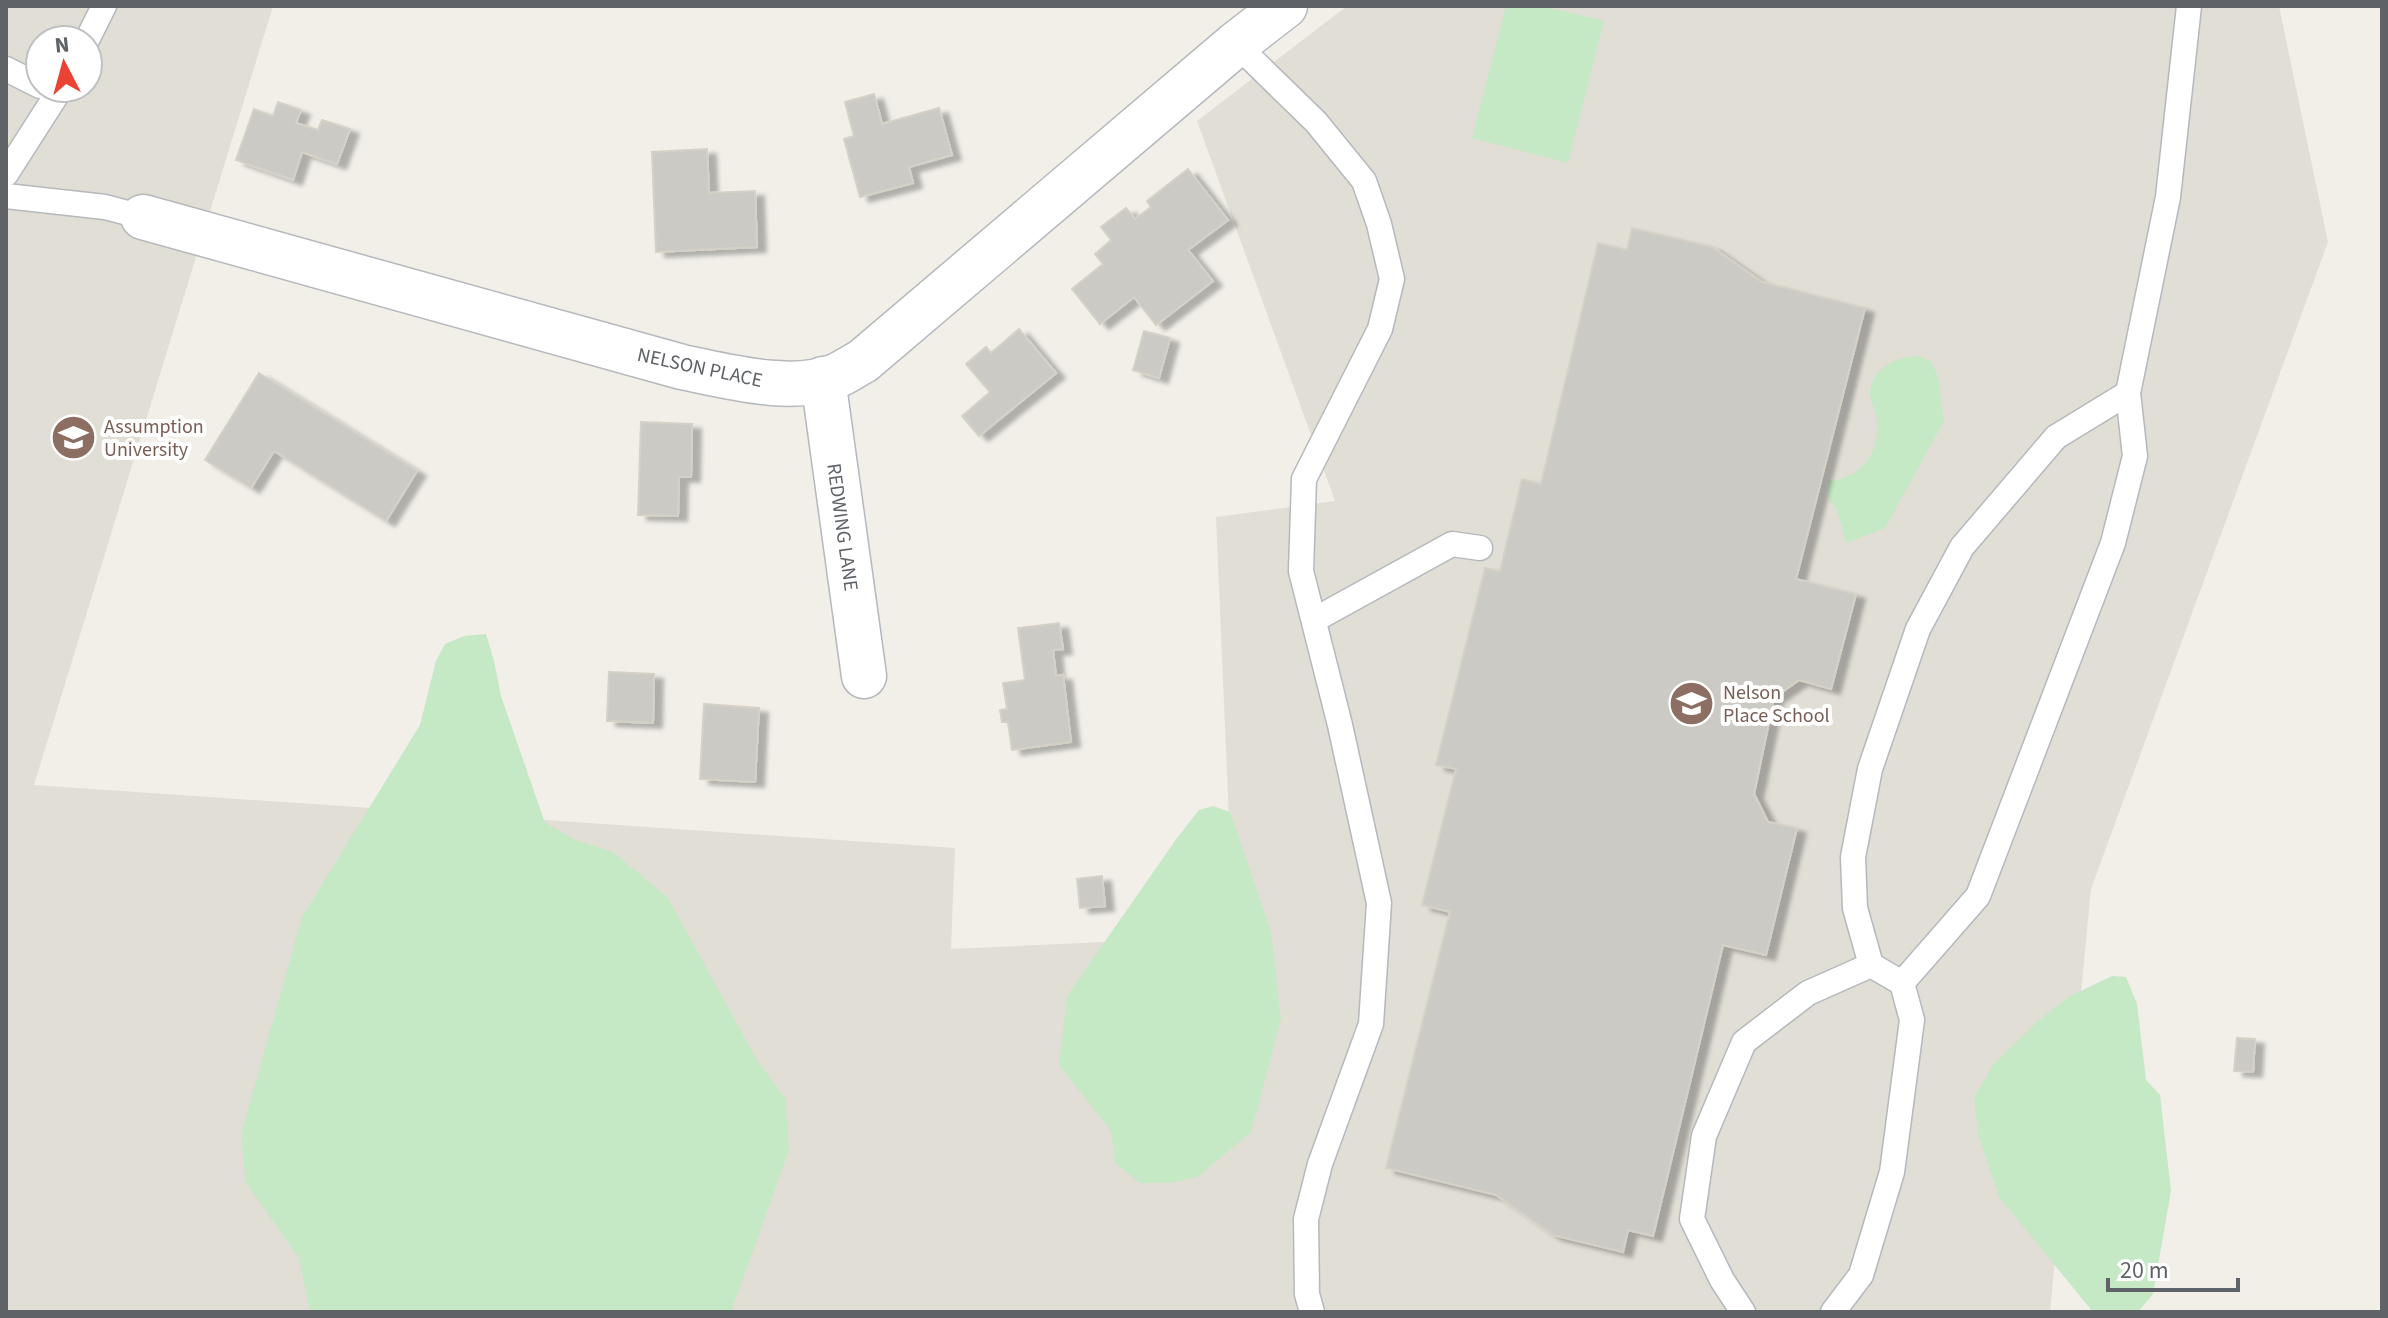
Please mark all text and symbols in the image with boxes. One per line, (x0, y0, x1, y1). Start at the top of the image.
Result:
north arrow (24, 24, 104, 104)
text: N (53, 28, 71, 62)
street label: NELSON PLACE (635, 341, 765, 395)
school or university icon: Assumption University (49, 413, 97, 461)
place label: Assumption University (104, 413, 204, 464)
street label: REDWING LANE (819, 462, 865, 593)
school or university icon: Nelson Place School (1668, 679, 1716, 727)
place label: Nelson Place School (1723, 679, 1830, 730)
scale bar (2108, 1242, 2238, 1292)
text: 20 m (2120, 1253, 2169, 1288)

